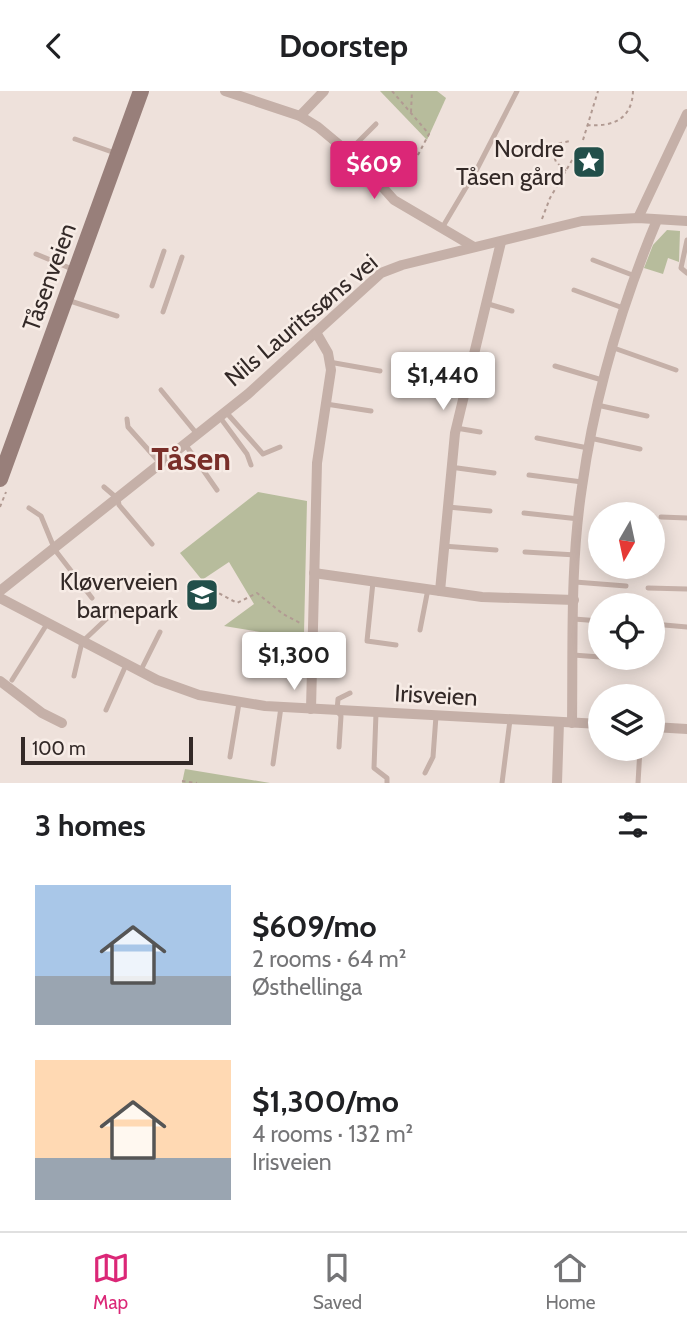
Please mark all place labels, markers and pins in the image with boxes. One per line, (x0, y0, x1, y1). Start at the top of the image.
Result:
place label: Nordre Tåsen gård (456, 134, 564, 191)
pin: $609 (333, 141, 415, 201)
place icon: Nordre Tåsen gård (570, 143, 608, 181)
pin: $1,440 (386, 353, 500, 412)
place label: Kløverveien barnepark (60, 567, 178, 624)
school or university icon: Kløverveien barnepark (183, 576, 221, 614)
pin: $1,300 (237, 633, 351, 692)

